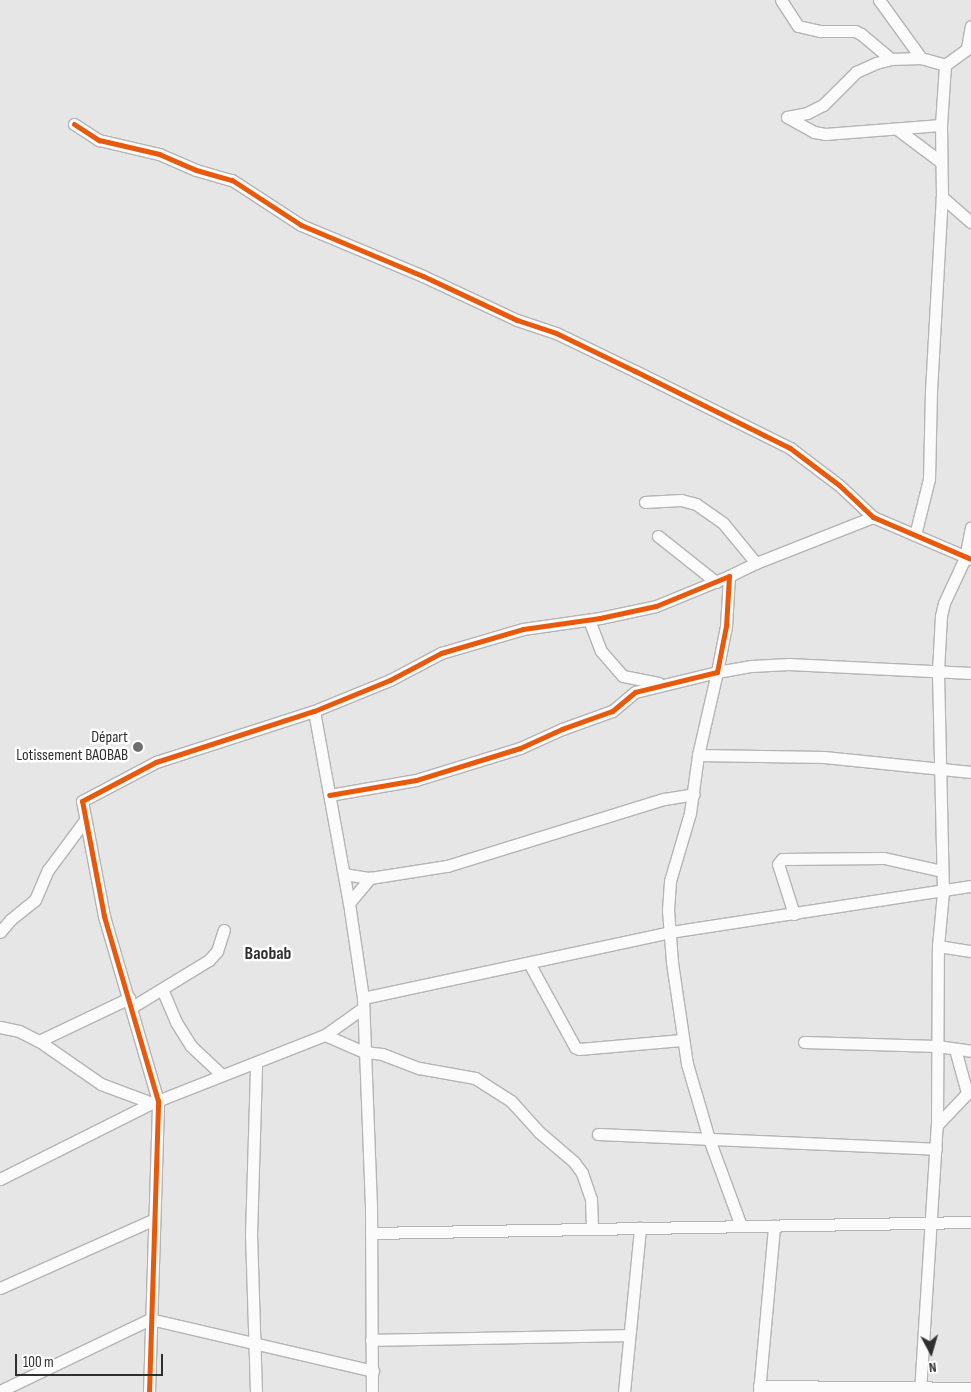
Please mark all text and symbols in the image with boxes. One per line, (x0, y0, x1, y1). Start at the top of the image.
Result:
place label: Départ Lotissement BAOBAB (16, 728, 128, 766)
marker: Départ Lotissement BAOBAB (132, 741, 144, 753)
district label: Baobab (245, 943, 291, 965)
north arrow (906, 1327, 956, 1377)
scale bar (18, 1344, 165, 1376)
text: 100 m (23, 1353, 54, 1372)
text: N (928, 1359, 937, 1376)

